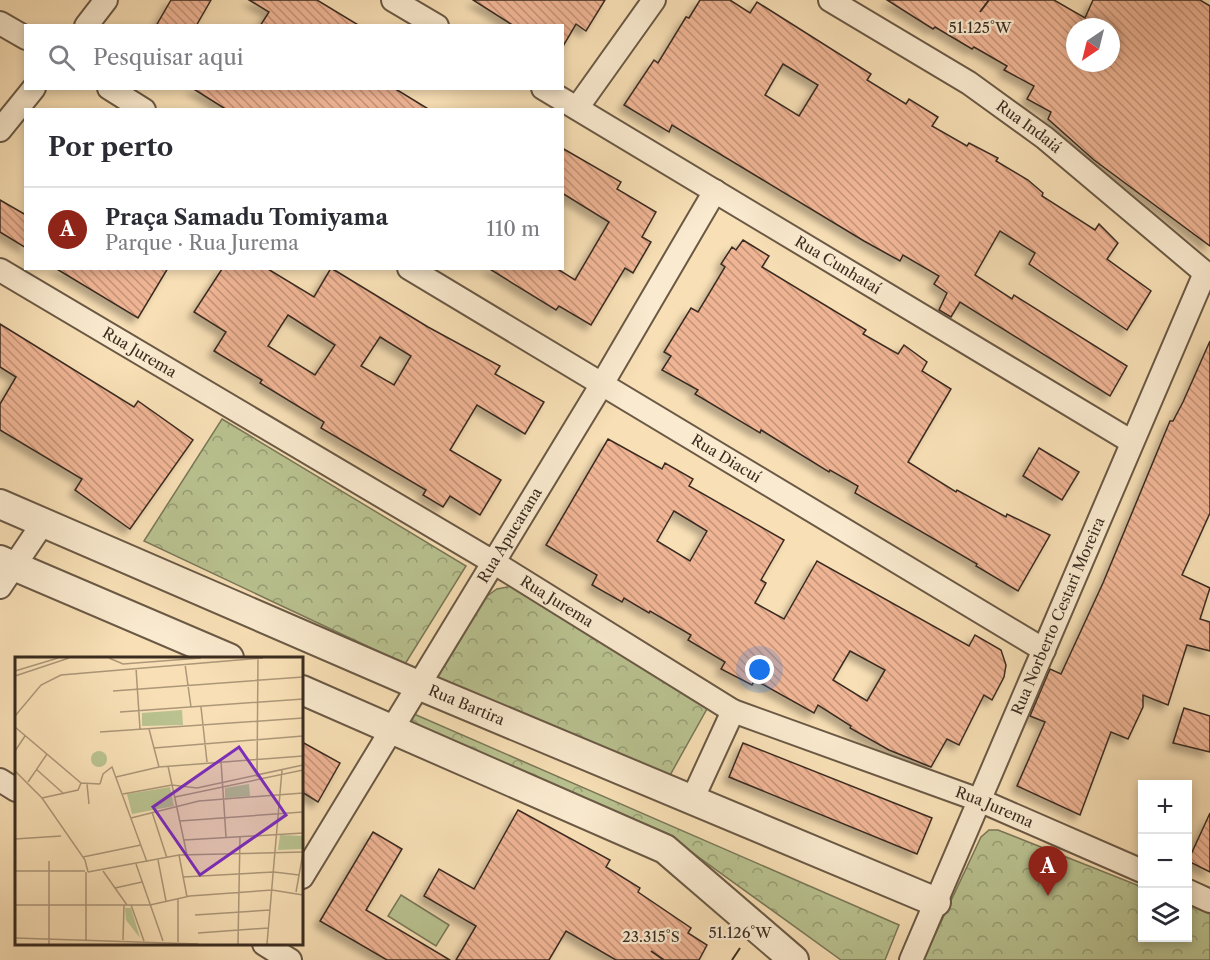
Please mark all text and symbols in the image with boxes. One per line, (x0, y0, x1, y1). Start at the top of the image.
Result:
text: 51.125°W (949, 18, 1012, 37)
north arrow (1066, 18, 1120, 72)
search box (24, 24, 564, 90)
icon: search (45, 41, 78, 74)
text: Pesquisar aqui (93, 44, 243, 71)
street label: Rua Indaiá (993, 96, 1066, 157)
text: Por perto (48, 131, 173, 163)
text: Praça Samadu Tomiyama (105, 204, 388, 231)
text: A (60, 217, 75, 241)
text: 110 m (487, 217, 540, 241)
text: Parque · Rua Jurema (105, 231, 299, 255)
street label: Rua Cunhataí (792, 232, 885, 298)
street label: Rua Jurema (99, 323, 180, 381)
street label: Rua Diacuí (688, 430, 765, 487)
street label: Rua Apucarana (473, 484, 546, 586)
street label: Rua Norberto Cestari Moreira (1007, 514, 1108, 718)
street label: Rua Jurema (517, 571, 597, 631)
your location (745, 655, 774, 684)
inset map (15, 657, 303, 945)
street label: Rua Bartira (426, 680, 508, 729)
map controls (1138, 780, 1192, 942)
button: + (1138, 780, 1192, 834)
street label: Rua Jurema (953, 782, 1037, 832)
button: − (1138, 834, 1192, 888)
pin: A (1028, 846, 1068, 896)
button: layers (1138, 888, 1192, 942)
text: 51.126°W (708, 923, 772, 942)
text: 23.315°S (622, 927, 680, 946)

